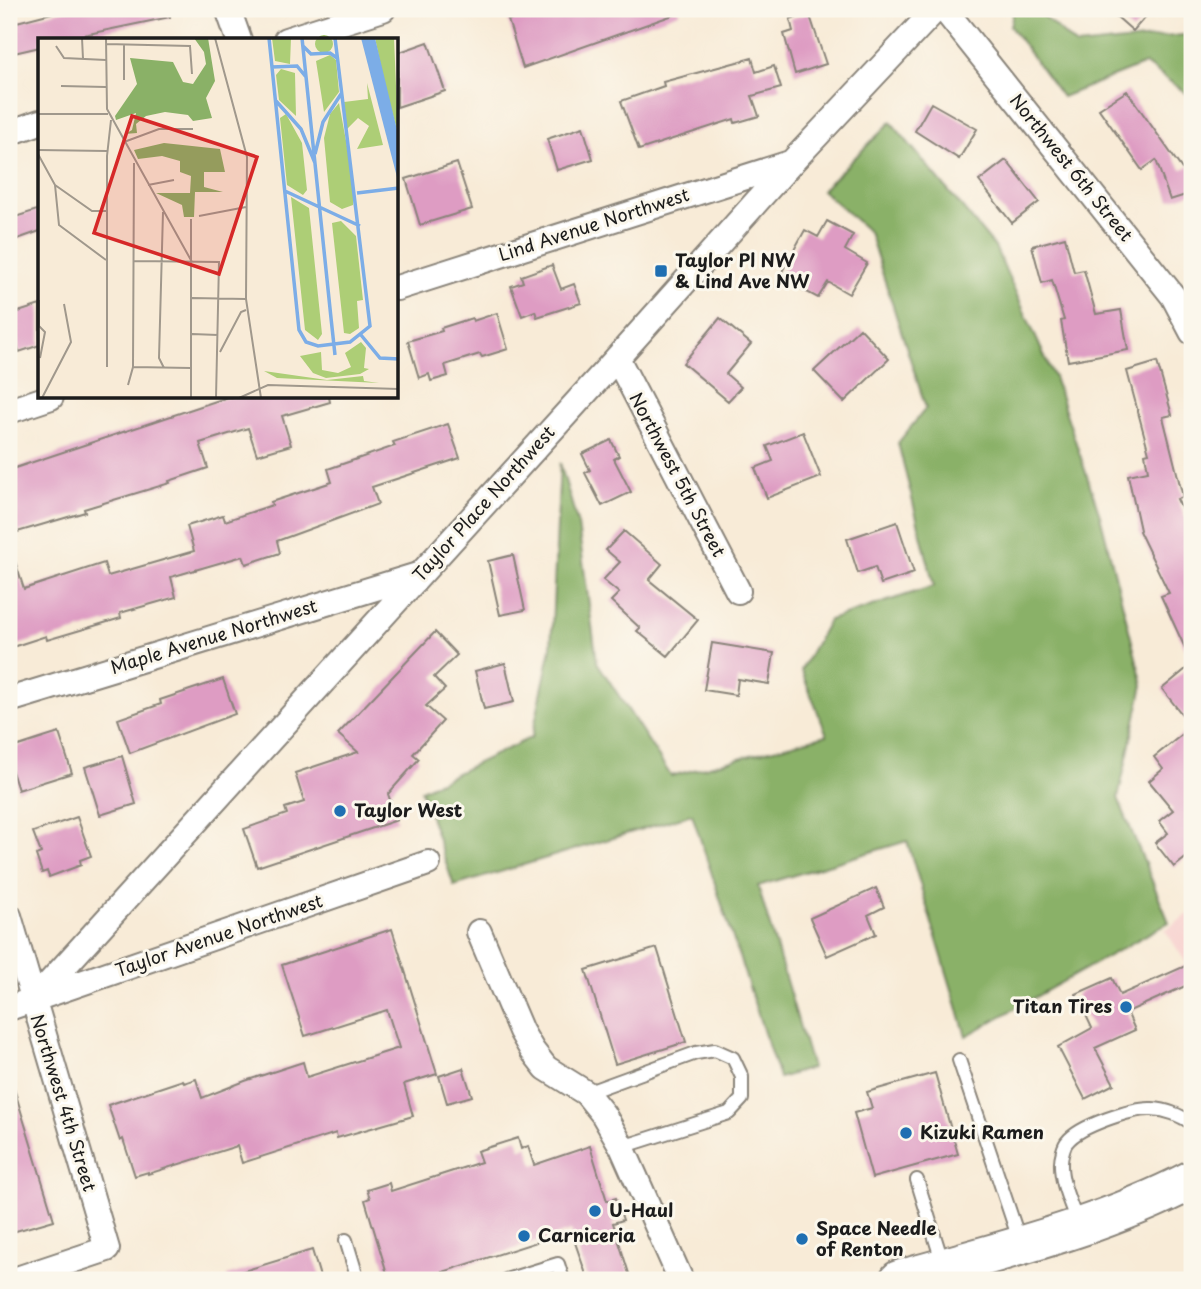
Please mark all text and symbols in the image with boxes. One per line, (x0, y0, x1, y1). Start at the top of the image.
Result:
inset map (38, 38, 399, 399)
street label: Northwest 6th Street (1004, 87, 1140, 247)
street label: Lind Avenue Northwest (495, 180, 692, 267)
place label: Taylor Pl NW & Lind Ave NW (675, 246, 810, 294)
marker: Taylor Pl NW & Lind Ave NW (653, 263, 669, 279)
street label: Northwest 5th Street (623, 387, 733, 561)
street label: Taylor Place Northwest (405, 419, 560, 587)
street label: Maple Avenue Northwest (107, 591, 320, 680)
place label: Taylor West (354, 796, 463, 823)
marker: Taylor West (332, 803, 348, 819)
street label: Taylor Avenue Northwest (111, 886, 326, 983)
place label: Titan Tires (1013, 992, 1112, 1019)
marker: Titan Tires (1118, 999, 1134, 1015)
street label: Northwest 4th Street (25, 1011, 104, 1195)
place label: Kizuki Ramen (920, 1118, 1044, 1145)
marker: Kizuki Ramen (898, 1125, 914, 1141)
place label: U-Haul (609, 1196, 673, 1223)
marker: U-Haul (587, 1203, 603, 1219)
place label: Space Needle of Renton (816, 1214, 937, 1262)
place label: Carniceria (538, 1221, 636, 1248)
marker: Carniceria (516, 1228, 532, 1244)
marker: Space Needle of Renton (794, 1231, 810, 1247)

